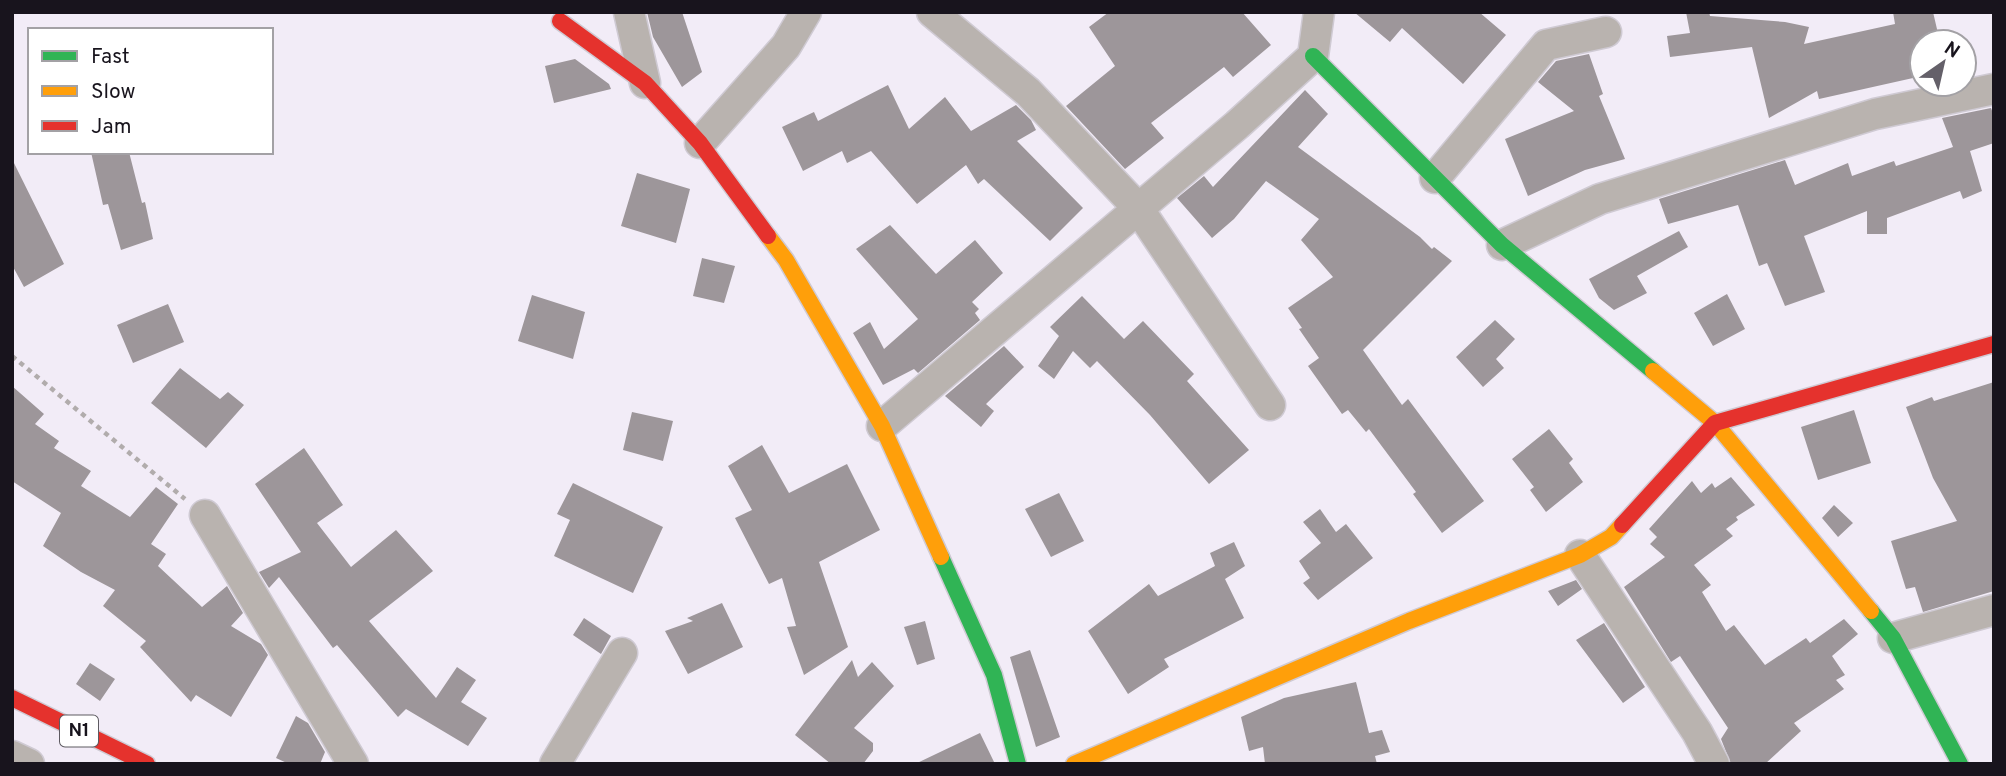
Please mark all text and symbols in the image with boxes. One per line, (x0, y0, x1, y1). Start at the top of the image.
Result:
legend (28, 28, 273, 154)
north arrow (1908, 28, 1978, 98)
text: N (1939, 37, 1964, 64)
text: Fast (91, 44, 130, 71)
text: Slow (91, 79, 136, 106)
text: Jam (91, 114, 132, 141)
road number: N1 (60, 716, 98, 746)

